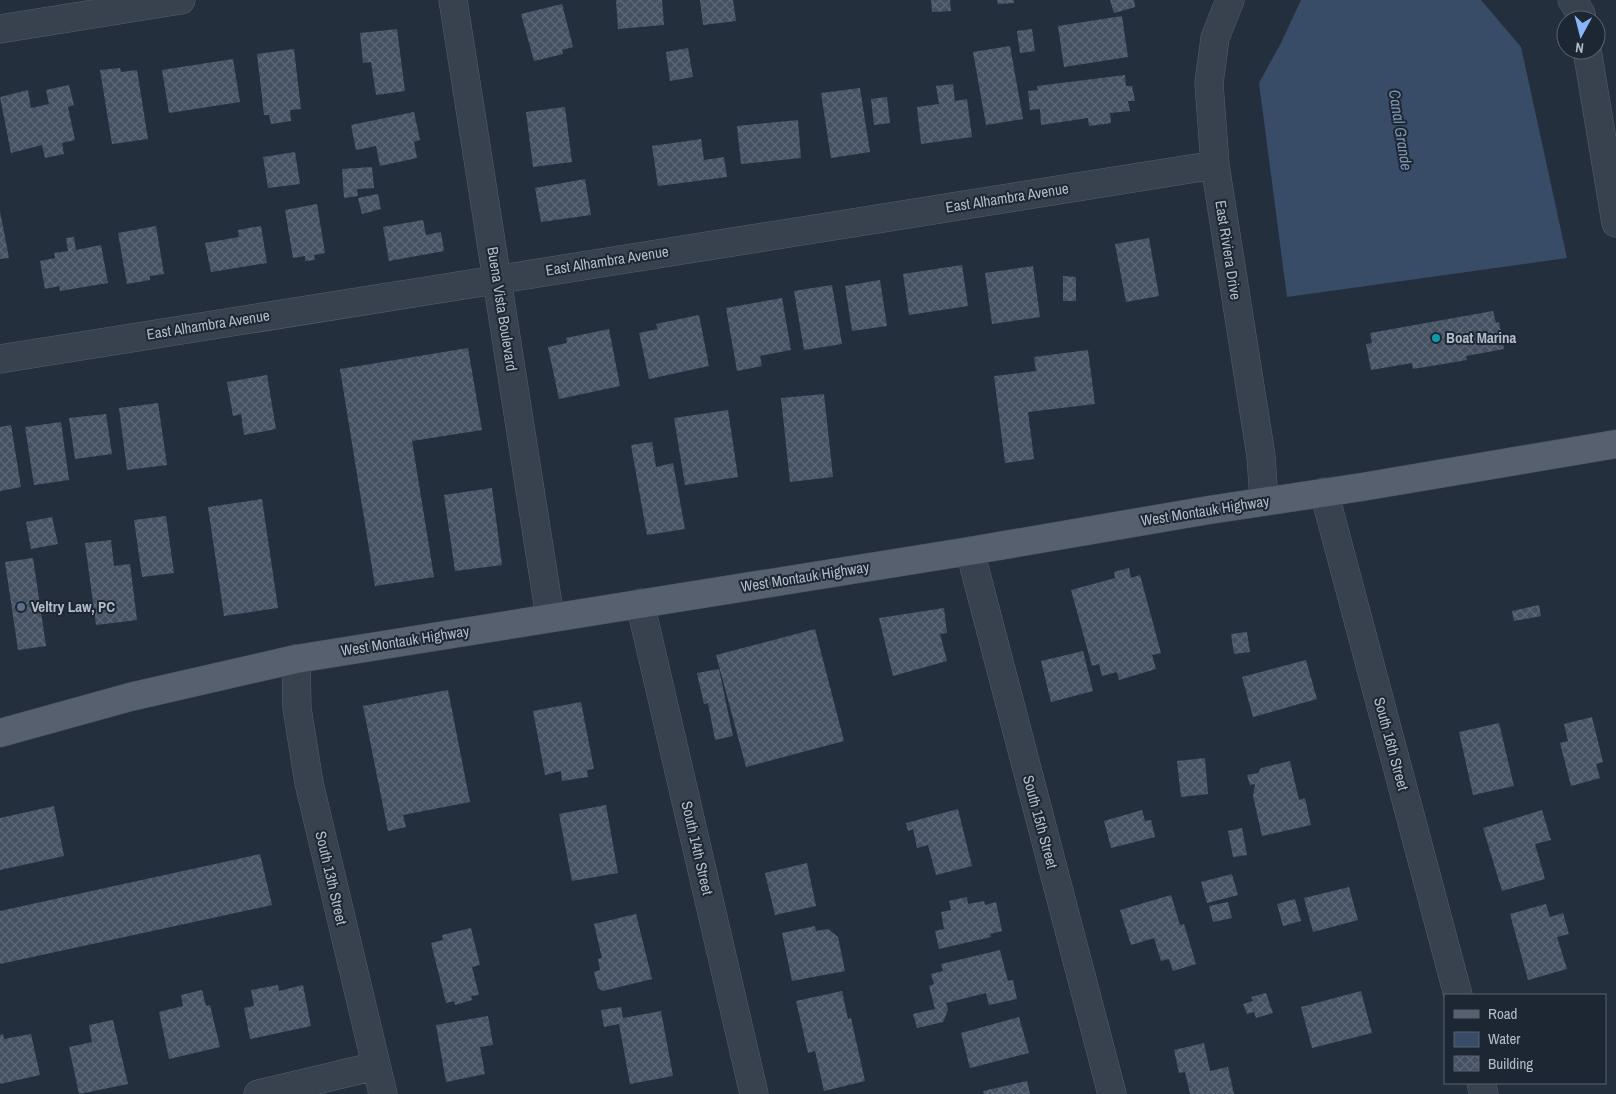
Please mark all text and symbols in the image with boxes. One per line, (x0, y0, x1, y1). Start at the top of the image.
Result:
north arrow (1556, 10, 1606, 60)
text: N (1574, 38, 1585, 57)
water label: Canal Grande (1384, 88, 1418, 172)
street label: East Alhambra Avenue (944, 177, 1070, 218)
street label: East Riviera Drive (1210, 199, 1247, 301)
street label: East Alhambra Avenue (544, 240, 670, 281)
street label: Buena Vista Boulevard (482, 245, 523, 373)
street label: East Alhambra Avenue (145, 304, 271, 345)
place label: Boat Marina (1446, 327, 1517, 348)
marker: Boat Marina (1430, 332, 1442, 344)
street label: West Montauk Highway (1139, 490, 1271, 531)
street label: West Montauk Highway (739, 556, 871, 597)
place label: Veltry Law, PC (31, 596, 115, 617)
marker: Veltry Law, PC (15, 601, 27, 613)
street label: West Montauk Highway (339, 620, 471, 661)
street label: South 16th Street (1369, 695, 1414, 793)
street label: South 15th Street (1018, 773, 1063, 871)
street label: South 14th Street (676, 799, 719, 897)
street label: South 13th Street (310, 829, 353, 927)
legend (1444, 994, 1606, 1084)
text: Road (1488, 1003, 1517, 1024)
text: Water (1488, 1028, 1520, 1049)
text: Building (1488, 1053, 1533, 1074)

